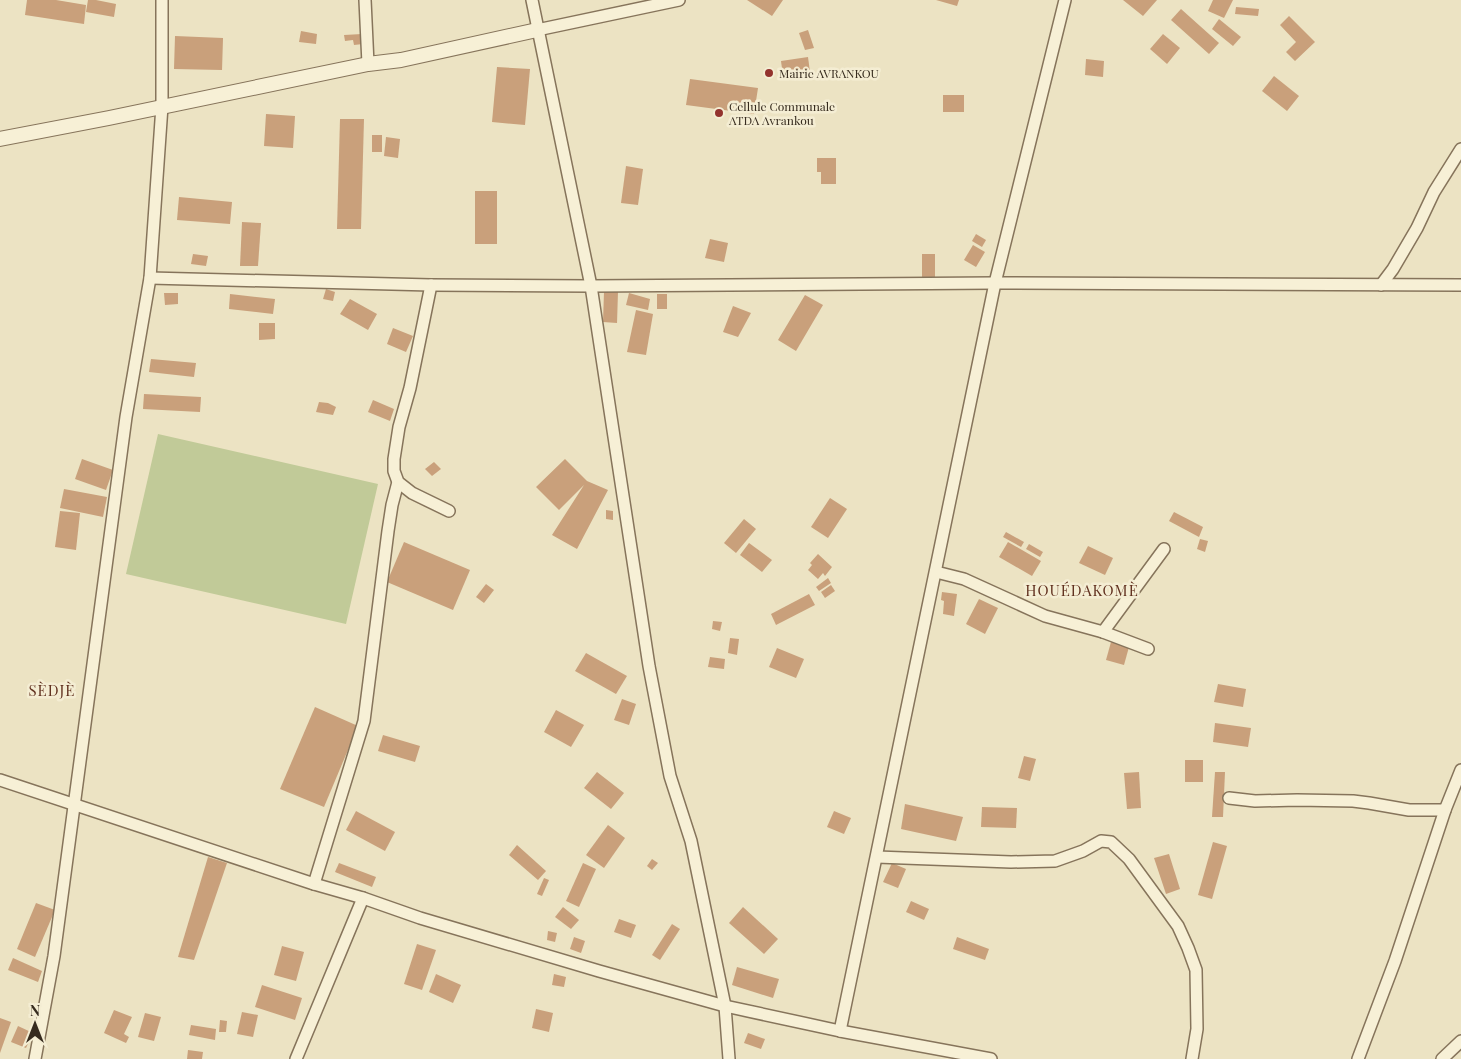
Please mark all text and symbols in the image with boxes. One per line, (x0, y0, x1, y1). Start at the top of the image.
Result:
place label: Mairie AVRANKOU (779, 65, 879, 81)
marker: Mairie AVRANKOU (763, 67, 775, 79)
place label: Cellule Communale ATDA Avrankou (728, 98, 835, 128)
marker: Cellule Communale ATDA Avrankou (713, 107, 725, 119)
district label: HOUÉDAKOMÈ (1025, 580, 1139, 600)
district label: SÈDJÈ (29, 680, 76, 700)
north arrow (10, 999, 60, 1049)
text: N (30, 1001, 40, 1020)

